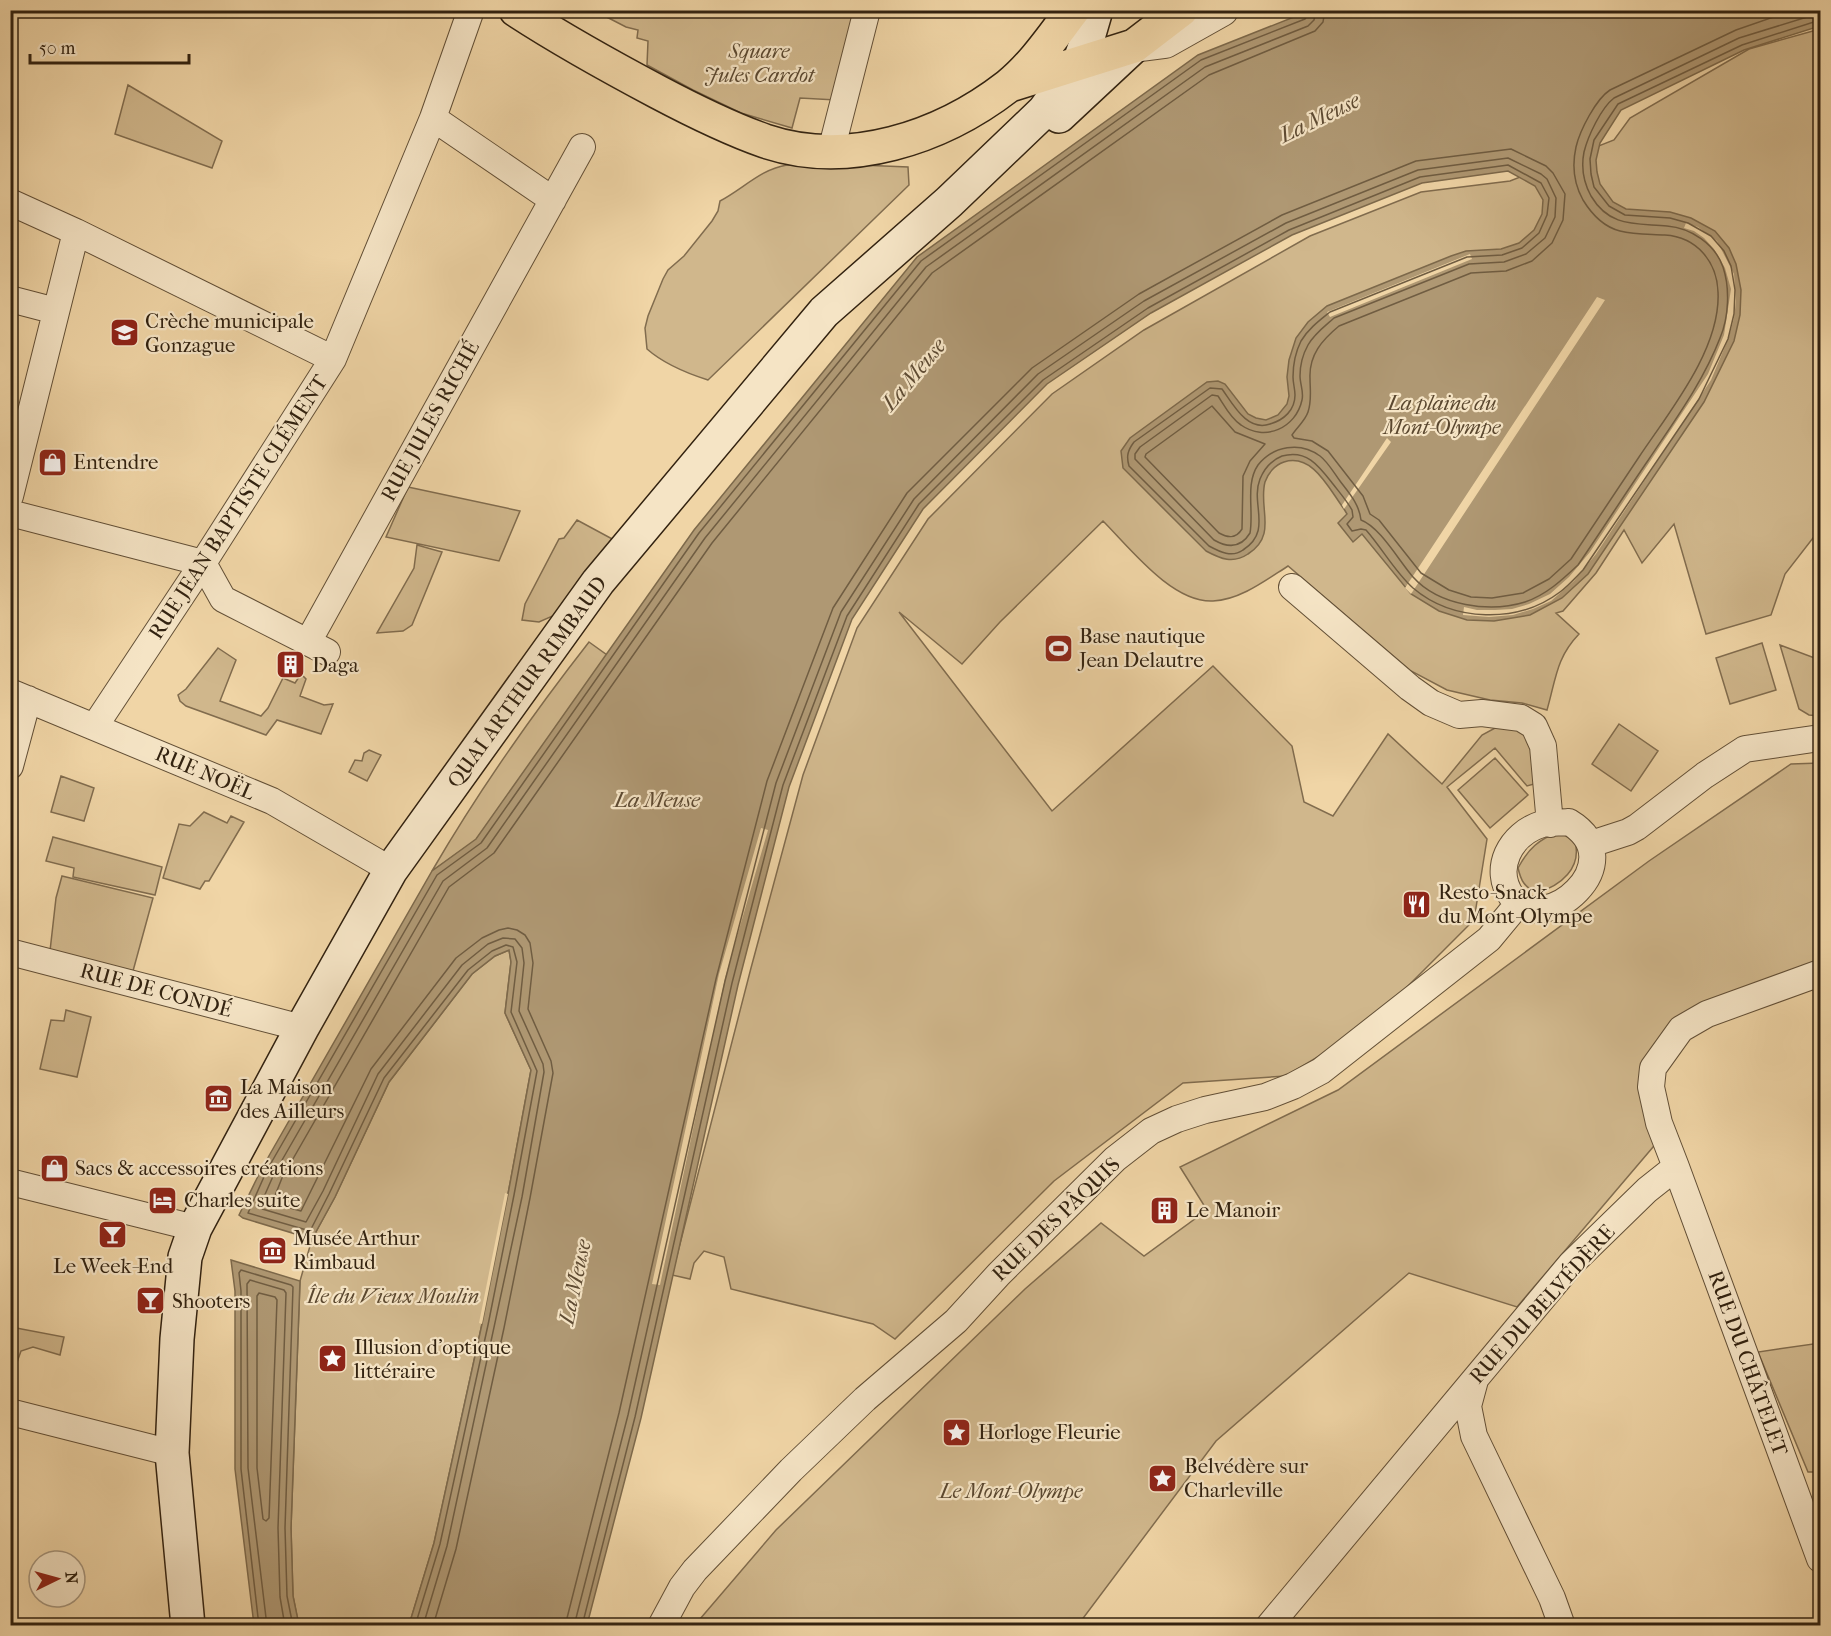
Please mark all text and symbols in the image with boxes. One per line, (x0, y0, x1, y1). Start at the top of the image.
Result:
scale bar (30, 27, 189, 65)
text: 50 m (39, 38, 76, 59)
park label: Square Jules Cardot (704, 39, 816, 87)
water label: La Meuse (1273, 87, 1365, 149)
place label: Crèche municipale Gonzague (145, 309, 314, 357)
school or university icon: Crèche municipale Gonzague (108, 317, 140, 349)
water label: La Meuse (875, 332, 952, 417)
street label: RUE JULES RICHÉ (376, 336, 484, 505)
street label: RUE JEAN BAPTISTE CLÉMENT (144, 370, 333, 643)
park label: La plaine du Mont-Olympe (1382, 391, 1501, 439)
shop icon: Entendre (36, 446, 68, 478)
place label: Entendre (73, 450, 158, 474)
street label: QUAI ARTHUR RIMBAUD (442, 572, 612, 792)
place label: Base nautique Jean Delautre (1077, 624, 1205, 672)
sports icon: Base nautique Jean Delautre (1042, 632, 1074, 664)
building icon: Daga (275, 649, 307, 681)
place label: Daga (312, 653, 359, 677)
street label: RUE NOËL (152, 741, 259, 805)
water label: La Meuse (612, 787, 701, 813)
place label: Resto-Snack du Mont-Olympe (1438, 880, 1593, 928)
restaurant icon: Resto-Snack du Mont-Olympe (1401, 888, 1433, 920)
street label: RUE DE CONDÉ (77, 958, 235, 1022)
place label: La Maison des Ailleurs (240, 1075, 344, 1123)
museum icon: La Maison des Ailleurs (203, 1083, 235, 1115)
shop icon: Sacs & accessoires créations (38, 1152, 70, 1184)
street label: RUE DES PÂQUIS (987, 1152, 1125, 1286)
place label: Sacs & accessoires créations (75, 1156, 323, 1180)
hotel icon: Charles suite (147, 1184, 179, 1216)
place label: Charles suite (184, 1188, 300, 1212)
building icon: Le Manoir (1149, 1194, 1181, 1226)
place label: Le Manoir (1186, 1198, 1280, 1222)
bar icon: Le Week-End (97, 1219, 129, 1251)
street label: RUE DU BELVÉDÈRE (1464, 1220, 1620, 1388)
place label: Musée Arthur Rimbaud (293, 1226, 419, 1274)
museum icon: Musée Arthur Rimbaud (256, 1234, 288, 1266)
water label: La Meuse (553, 1236, 597, 1329)
place label: Le Week-End (53, 1254, 174, 1278)
street label: RUE DU CHÂTELET (1703, 1267, 1793, 1460)
park label: Île du Vieux Moulin (306, 1283, 479, 1308)
bar icon: Shooters (135, 1285, 167, 1317)
place label: Shooters (172, 1289, 251, 1313)
place label: Illusion d'optique littéraire (353, 1335, 511, 1383)
place icon: Illusion d'optique littéraire (317, 1343, 349, 1375)
place icon: Horloge Fleurie (941, 1416, 973, 1448)
place label: Horloge Fleurie (978, 1420, 1121, 1444)
place label: Belvédère sur Charleville (1184, 1454, 1308, 1502)
place icon: Belvédère sur Charleville (1147, 1462, 1179, 1494)
park label: Le Mont-Olympe (937, 1479, 1083, 1503)
north arrow (27, 1549, 87, 1609)
text: N (61, 1571, 82, 1585)

